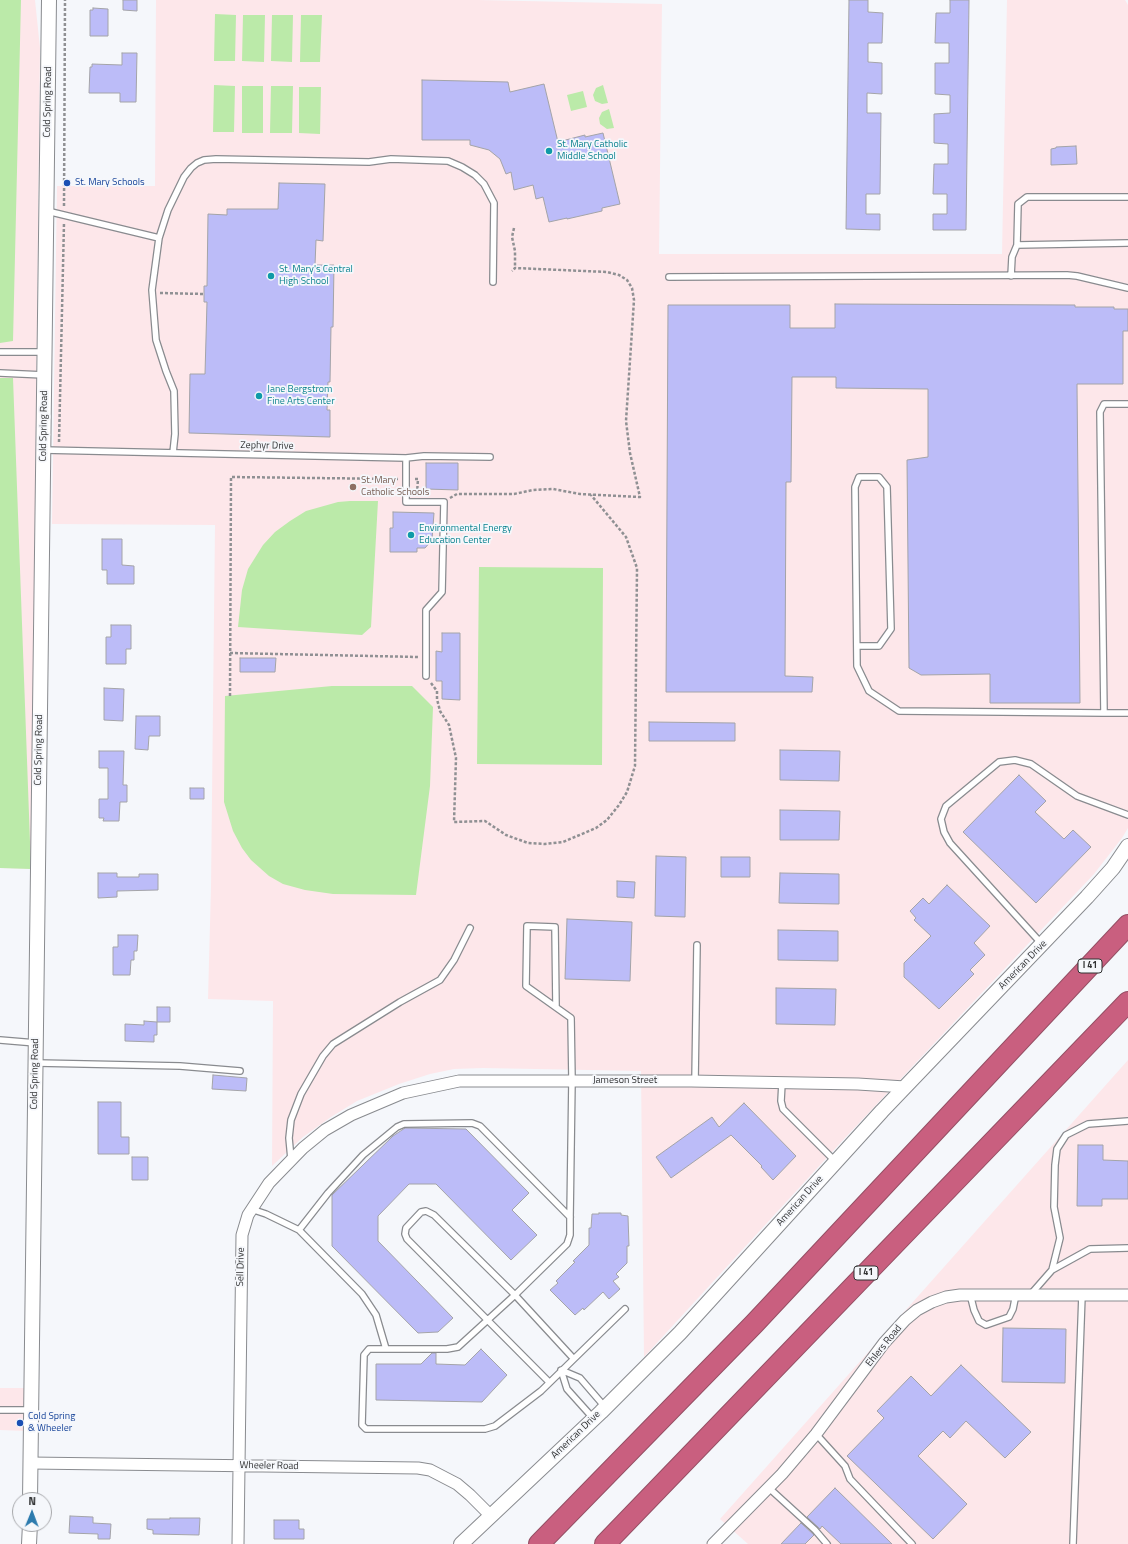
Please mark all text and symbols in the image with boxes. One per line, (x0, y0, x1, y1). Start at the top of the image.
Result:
street label: Cold Spring Road (41, 66, 55, 138)
place label: St. Mary Catholic Middle School (557, 139, 628, 162)
marker: St. Mary Catholic Middle School (544, 146, 554, 156)
place label: St. Mary Schools (75, 177, 145, 189)
marker: St. Mary Schools (62, 178, 72, 188)
place label: St. Mary's Central High School (279, 264, 353, 288)
marker: St. Mary's Central High School (266, 271, 276, 281)
place label: Jane Bergstrom Fine Arts Center (267, 384, 335, 408)
street label: Cold Spring Road (37, 390, 51, 462)
marker: Jane Bergstrom Fine Arts Center (254, 391, 264, 401)
street label: Zephyr Drive (240, 440, 294, 452)
place label: St. Mary Catholic Schools (361, 475, 429, 498)
marker: St. Mary Catholic Schools (348, 482, 358, 492)
place label: Environmental Energy Education Center (419, 523, 512, 546)
marker: Environmental Energy Education Center (406, 530, 416, 540)
street label: Cold Spring Road (32, 714, 46, 786)
street label: American Drive (997, 938, 1049, 992)
road number: I 41 (1078, 959, 1102, 973)
street label: Cold Spring Road (28, 1038, 42, 1110)
street label: Jameson Street (593, 1075, 657, 1087)
street label: American Drive (774, 1173, 826, 1229)
street label: Sell Drive (235, 1247, 247, 1287)
road number: I 41 (854, 1266, 878, 1280)
street label: Ehlers Road (864, 1323, 904, 1369)
street label: American Drive (549, 1409, 603, 1461)
place label: Cold Spring & Wheeler (28, 1411, 75, 1434)
marker: Cold Spring & Wheeler (15, 1418, 25, 1428)
street label: Wheeler Road (239, 1459, 299, 1473)
north arrow (12, 1492, 52, 1532)
text: N (28, 1493, 36, 1509)

